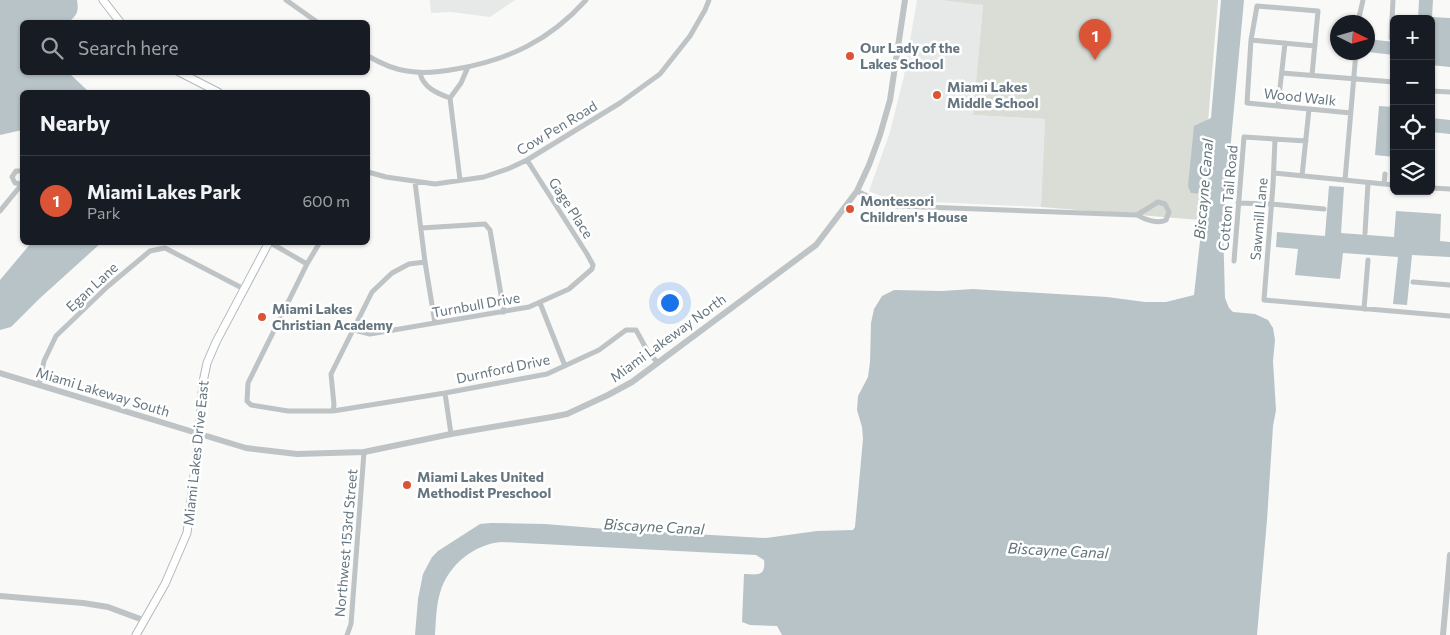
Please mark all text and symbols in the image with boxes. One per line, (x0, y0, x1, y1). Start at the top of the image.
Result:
north arrow (1330, 15, 1375, 60)
map controls (1390, 15, 1435, 195)
button: + (1390, 15, 1435, 60)
pin: 1 (1079, 19, 1111, 60)
search box (20, 20, 370, 75)
icon: search (38, 34, 66, 62)
text: Search here (78, 36, 178, 59)
place label: Our Lady of the Lakes School (860, 39, 960, 72)
marker: Our Lady of the Lakes School (844, 50, 856, 62)
button: − (1390, 60, 1435, 105)
place label: Miami Lakes Middle School (947, 78, 1038, 111)
street label: Wood Walk (1263, 84, 1338, 109)
marker: Miami Lakes Middle School (931, 89, 943, 101)
street label: Cow Pen Road (513, 97, 600, 158)
button: locate (1390, 105, 1435, 150)
text: Nearby (40, 110, 110, 135)
water label: Biscayne Canal (1190, 137, 1216, 240)
street label: Cotton Tail Road (1214, 144, 1241, 251)
button: layers (1390, 150, 1435, 195)
street label: Gage Place (545, 174, 597, 241)
street label: Sawmill Lane (1246, 177, 1271, 261)
text: Miami Lakes Park (87, 180, 241, 203)
text: 1 (52, 191, 60, 210)
text: 600 m (302, 191, 350, 210)
place label: Montessori Children's House (860, 192, 968, 225)
text: Park (87, 203, 120, 222)
marker: Montessori Children's House (844, 203, 856, 215)
street label: Egan Lane (62, 258, 121, 315)
street label: Turnbull Drive (431, 288, 521, 321)
street label: Miami Lakeway North (606, 290, 729, 385)
your location (657, 290, 683, 316)
place label: Miami Lakes Christian Academy (272, 300, 393, 333)
marker: Miami Lakes Christian Academy (256, 311, 268, 323)
street label: Durnford Drive (455, 350, 551, 387)
street label: Miami Lakeway South (34, 363, 172, 420)
street label: Miami Lakes Drive East (179, 379, 212, 526)
street label: Northwest 153rd Street (331, 468, 360, 618)
place label: Miami Lakes United Methodist Preschool (417, 468, 551, 501)
marker: Miami Lakes United Methodist Preschool (401, 479, 413, 491)
water label: Biscayne Canal (603, 514, 706, 538)
water label: Biscayne Canal (1007, 538, 1110, 562)

